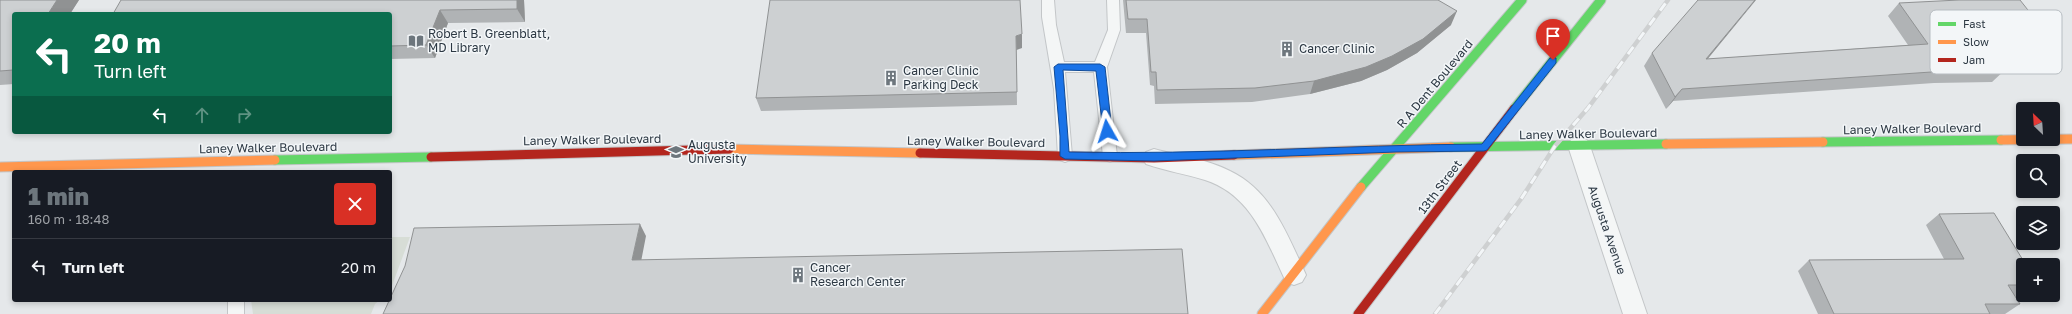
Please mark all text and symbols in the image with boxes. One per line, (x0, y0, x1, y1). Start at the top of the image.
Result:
legend (1930, 10, 2062, 74)
text: Fast (1963, 17, 1986, 30)
pin (1536, 19, 1570, 60)
icon: arrive (1542, 25, 1564, 47)
text: 20 m (94, 26, 161, 59)
place label: Robert B. Greenblatt, MD Library (428, 26, 550, 55)
icon: left (28, 28, 80, 80)
library icon: Robert B. Greenblatt, MD Library (407, 32, 425, 50)
text: Slow (1963, 35, 1989, 48)
street label: R A Dent Boulevard (1393, 36, 1476, 131)
building icon: Cancer Clinic (1278, 40, 1296, 58)
place label: Cancer Clinic (1299, 41, 1375, 56)
text: Jam (1963, 53, 1985, 66)
text: Turn left (94, 60, 167, 82)
place label: Cancer Clinic Parking Deck (903, 63, 979, 92)
building icon: Cancer Clinic Parking Deck (882, 69, 900, 87)
north arrow (2016, 102, 2060, 146)
map controls (2016, 102, 2060, 302)
icon: left (149, 104, 171, 126)
icon: ahead (191, 104, 213, 126)
icon: right (233, 104, 255, 126)
position arrow (1086, 110, 1128, 152)
street label: Laney Walker Boulevard (1843, 120, 1981, 137)
street label: Laney Walker Boulevard (1519, 125, 1657, 142)
street label: Laney Walker Boulevard (523, 131, 661, 148)
street label: Laney Walker Boulevard (907, 133, 1045, 150)
place label: Augusta University (688, 137, 747, 166)
street label: Laney Walker Boulevard (199, 139, 337, 156)
school or university icon: Augusta University (667, 143, 685, 161)
button: search (2016, 154, 2060, 198)
street label: 13th Street (1414, 157, 1465, 217)
text: 1 min (28, 181, 89, 210)
button: close (334, 183, 376, 225)
street label: Augusta Avenue (1585, 183, 1630, 276)
button: layers (2016, 206, 2060, 250)
text: 160 m · 18:48 (28, 211, 109, 227)
icon: left (28, 256, 50, 278)
text: Turn left (62, 258, 124, 276)
text: 20 m (341, 258, 376, 276)
button: + (2016, 258, 2060, 302)
place label: Cancer Research Center (810, 260, 906, 289)
building icon: Cancer Research Center (789, 266, 807, 284)

